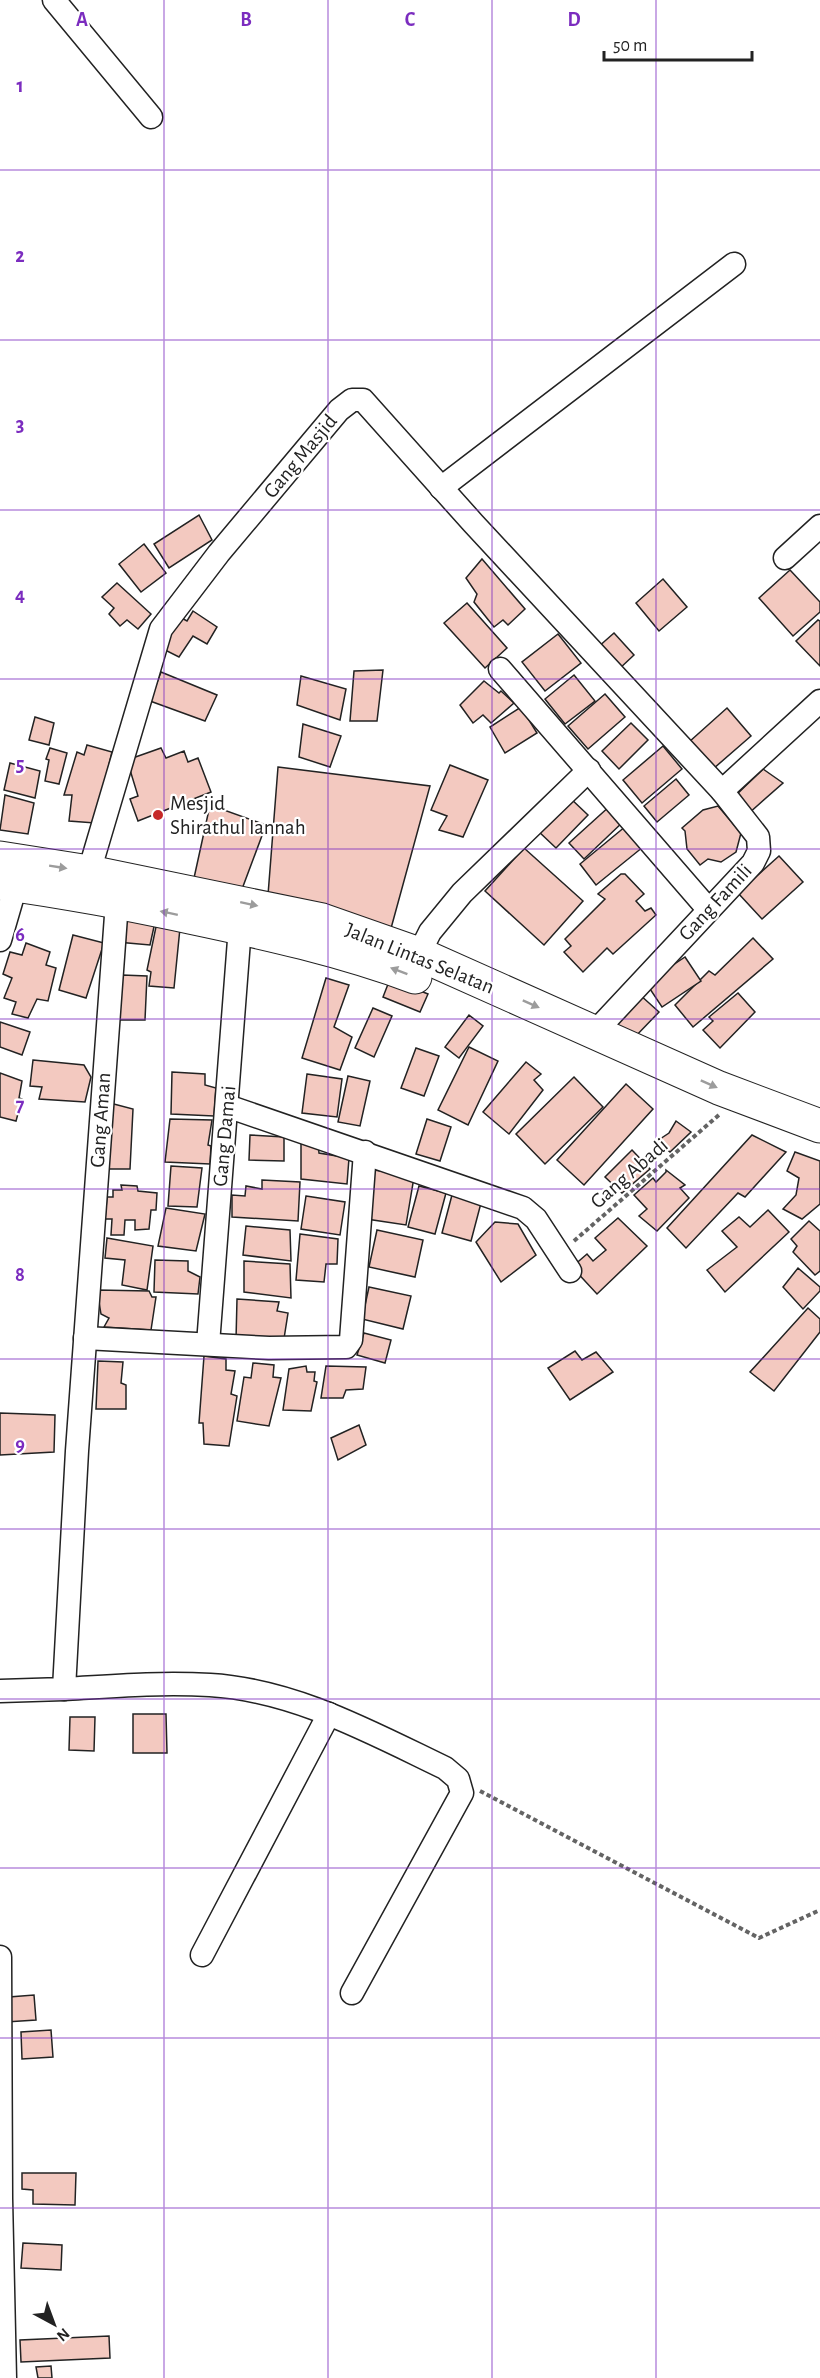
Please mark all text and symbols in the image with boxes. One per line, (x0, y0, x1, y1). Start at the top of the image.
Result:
text: A (76, 10, 88, 30)
text: B (240, 10, 252, 30)
text: C (405, 10, 416, 30)
text: D (567, 10, 581, 30)
scale bar (604, 24, 752, 62)
text: 50 m (613, 37, 647, 55)
text: 1 (16, 76, 24, 96)
text: 2 (15, 246, 25, 266)
street label: Gang Masjid (260, 411, 341, 502)
text: 3 (16, 415, 24, 435)
text: 4 (15, 585, 25, 605)
text: 5 (16, 755, 24, 775)
place label: Mesjid Shirathul Iannah (170, 793, 306, 838)
marker: Mesjid Shirathul Iannah (151, 808, 165, 822)
street label: Gang Famili (675, 860, 756, 945)
one-way arrow (49, 862, 68, 871)
one-way arrow (240, 899, 259, 909)
one-way arrow (160, 908, 179, 917)
street label: Jalan Lintas Selatan (343, 919, 497, 998)
text: 6 (15, 925, 25, 945)
one-way arrow (390, 966, 408, 975)
one-way arrow (523, 999, 541, 1009)
street label: Gang Aman (87, 1072, 114, 1168)
one-way arrow (701, 1079, 718, 1088)
street label: Gang Damai (210, 1085, 239, 1187)
text: 7 (16, 1095, 25, 1115)
street label: Gang Abadi (587, 1134, 672, 1212)
text: 8 (15, 1265, 25, 1285)
text: 9 (15, 1435, 25, 1455)
north arrow (24, 2294, 84, 2354)
text: N (54, 2325, 73, 2344)

